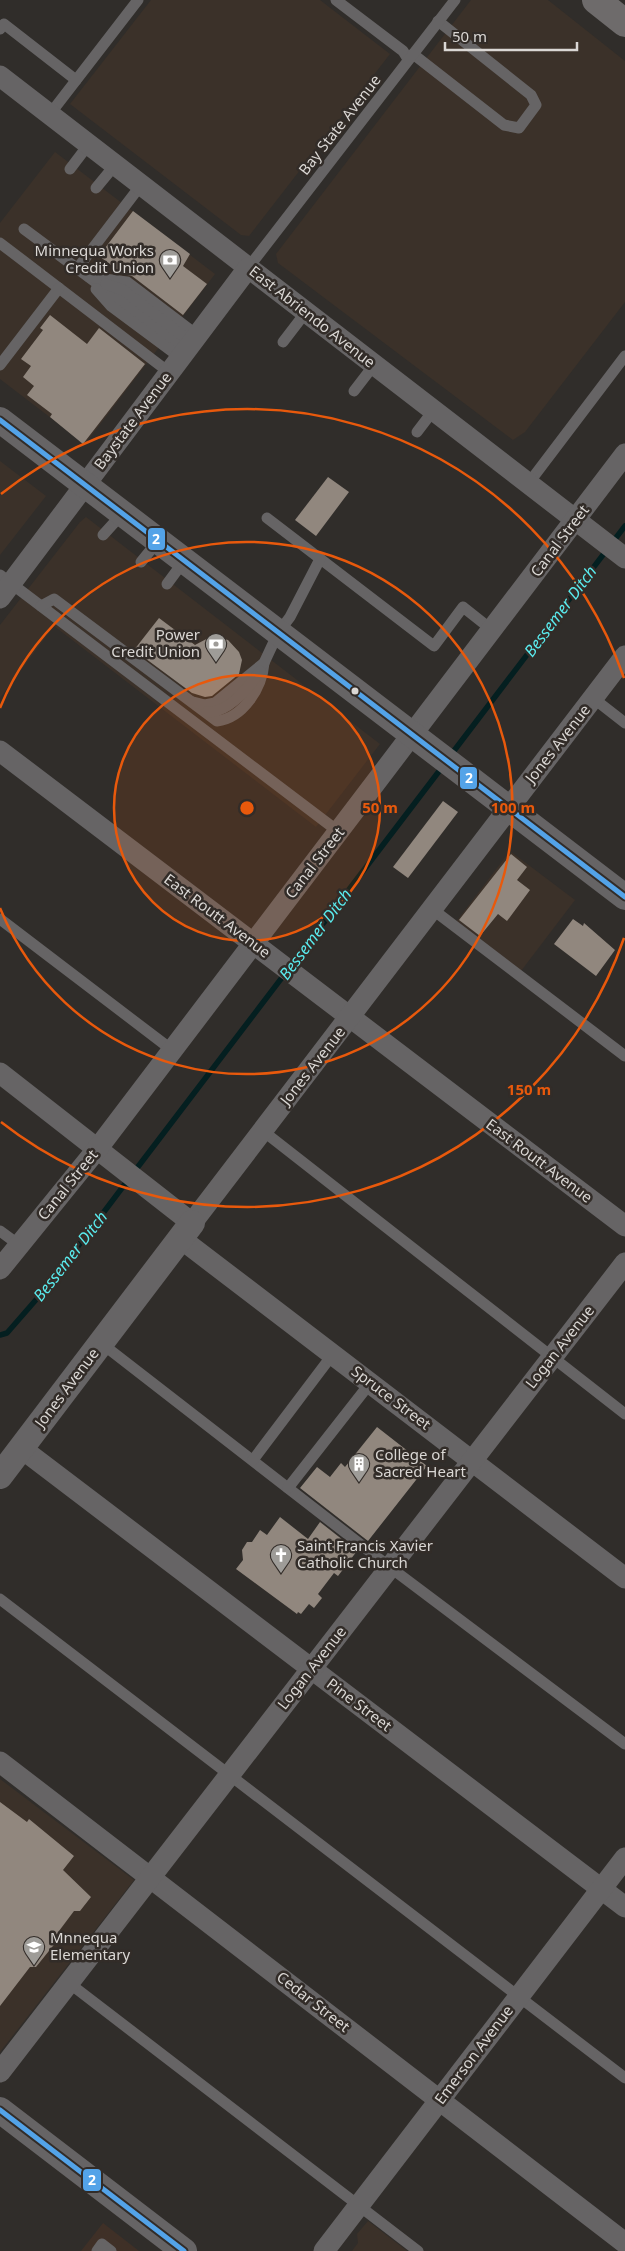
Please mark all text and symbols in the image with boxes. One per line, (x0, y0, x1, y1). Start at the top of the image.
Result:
scale bar (445, 20, 578, 52)
text: 50 m (452, 26, 487, 46)
street label: Bay State Avenue (294, 70, 385, 179)
place label: Minnequa Works Credit Union (35, 240, 154, 277)
bank icon: Minnequa Works Credit Union (158, 248, 182, 279)
street label: East Abriendo Avenue (245, 261, 380, 372)
street label: Baystate Avenue (89, 368, 175, 473)
street label: Canal Street (526, 500, 593, 580)
line badge: 2 (147, 527, 166, 551)
text: 2 (152, 529, 160, 548)
water label: Bessemer Ditch (519, 561, 601, 661)
place label: Power Credit Union (111, 624, 200, 661)
bank icon: Power Credit Union (204, 632, 228, 663)
unlabelled marker (350, 686, 360, 696)
street label: Jones Avenue (519, 700, 594, 788)
line badge: 2 (459, 766, 478, 790)
text: 2 (465, 768, 473, 787)
text: 50 m (362, 797, 398, 817)
text: 100 m (491, 797, 535, 817)
centre of rings (238, 799, 256, 817)
street label: Canal Street (280, 822, 349, 902)
street label: East Routt Avenue (160, 869, 275, 962)
water label: Bessemer Ditch (274, 884, 356, 984)
street label: Jones Avenue (274, 1022, 349, 1110)
text: 150 m (507, 1079, 551, 1099)
street label: East Routt Avenue (482, 1114, 597, 1207)
street label: Canal Street (33, 1145, 102, 1224)
water label: Bessemer Ditch (28, 1206, 112, 1306)
street label: Logan Avenue (520, 1301, 598, 1392)
street label: Jones Avenue (29, 1344, 103, 1433)
street label: Spruce Street (348, 1361, 436, 1434)
place label: College of Sacred Heart (375, 1444, 467, 1481)
building icon: College of Sacred Heart (347, 1452, 371, 1483)
place label: Saint Francis Xavier Catholic Church (297, 1535, 433, 1572)
church icon: Saint Francis Xavier Catholic Church (269, 1543, 293, 1574)
street label: Logan Avenue (272, 1622, 350, 1713)
street label: Pine Street (323, 1673, 397, 1736)
place label: Mnnequa Elementary (50, 1927, 130, 1964)
school or university icon: Mnnequa Elementary (22, 1935, 46, 1966)
street label: Cedar Street (273, 1966, 355, 2036)
street label: Emerson Avenue (429, 2001, 517, 2108)
line badge: 2 (82, 2168, 102, 2192)
text: 2 (88, 2170, 96, 2189)

